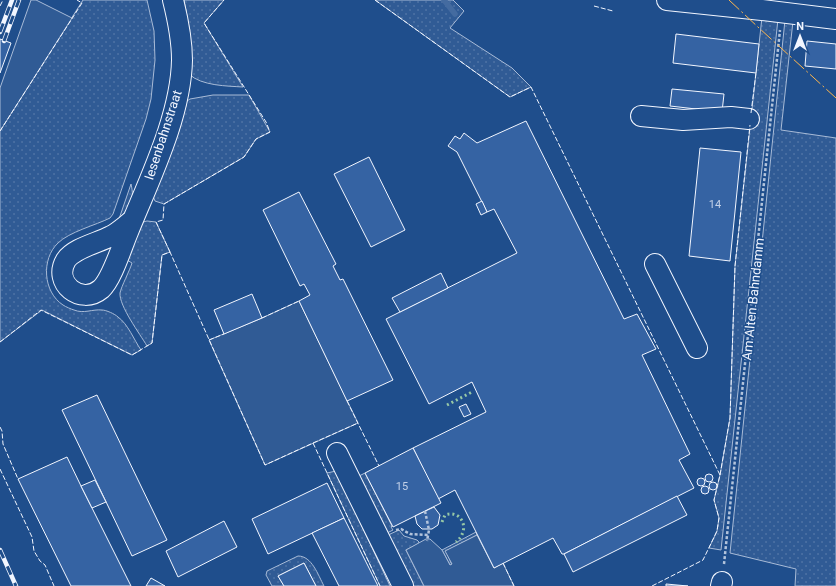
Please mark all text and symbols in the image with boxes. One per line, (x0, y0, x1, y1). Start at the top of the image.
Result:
north arrow (780, 16, 820, 56)
text: N (796, 20, 804, 33)
street label: Iesenbahnstraat (141, 88, 185, 182)
house number: 14 (709, 198, 721, 211)
street label: Am Alten Bahndamm (739, 237, 767, 361)
house number: 15 (396, 480, 408, 493)

